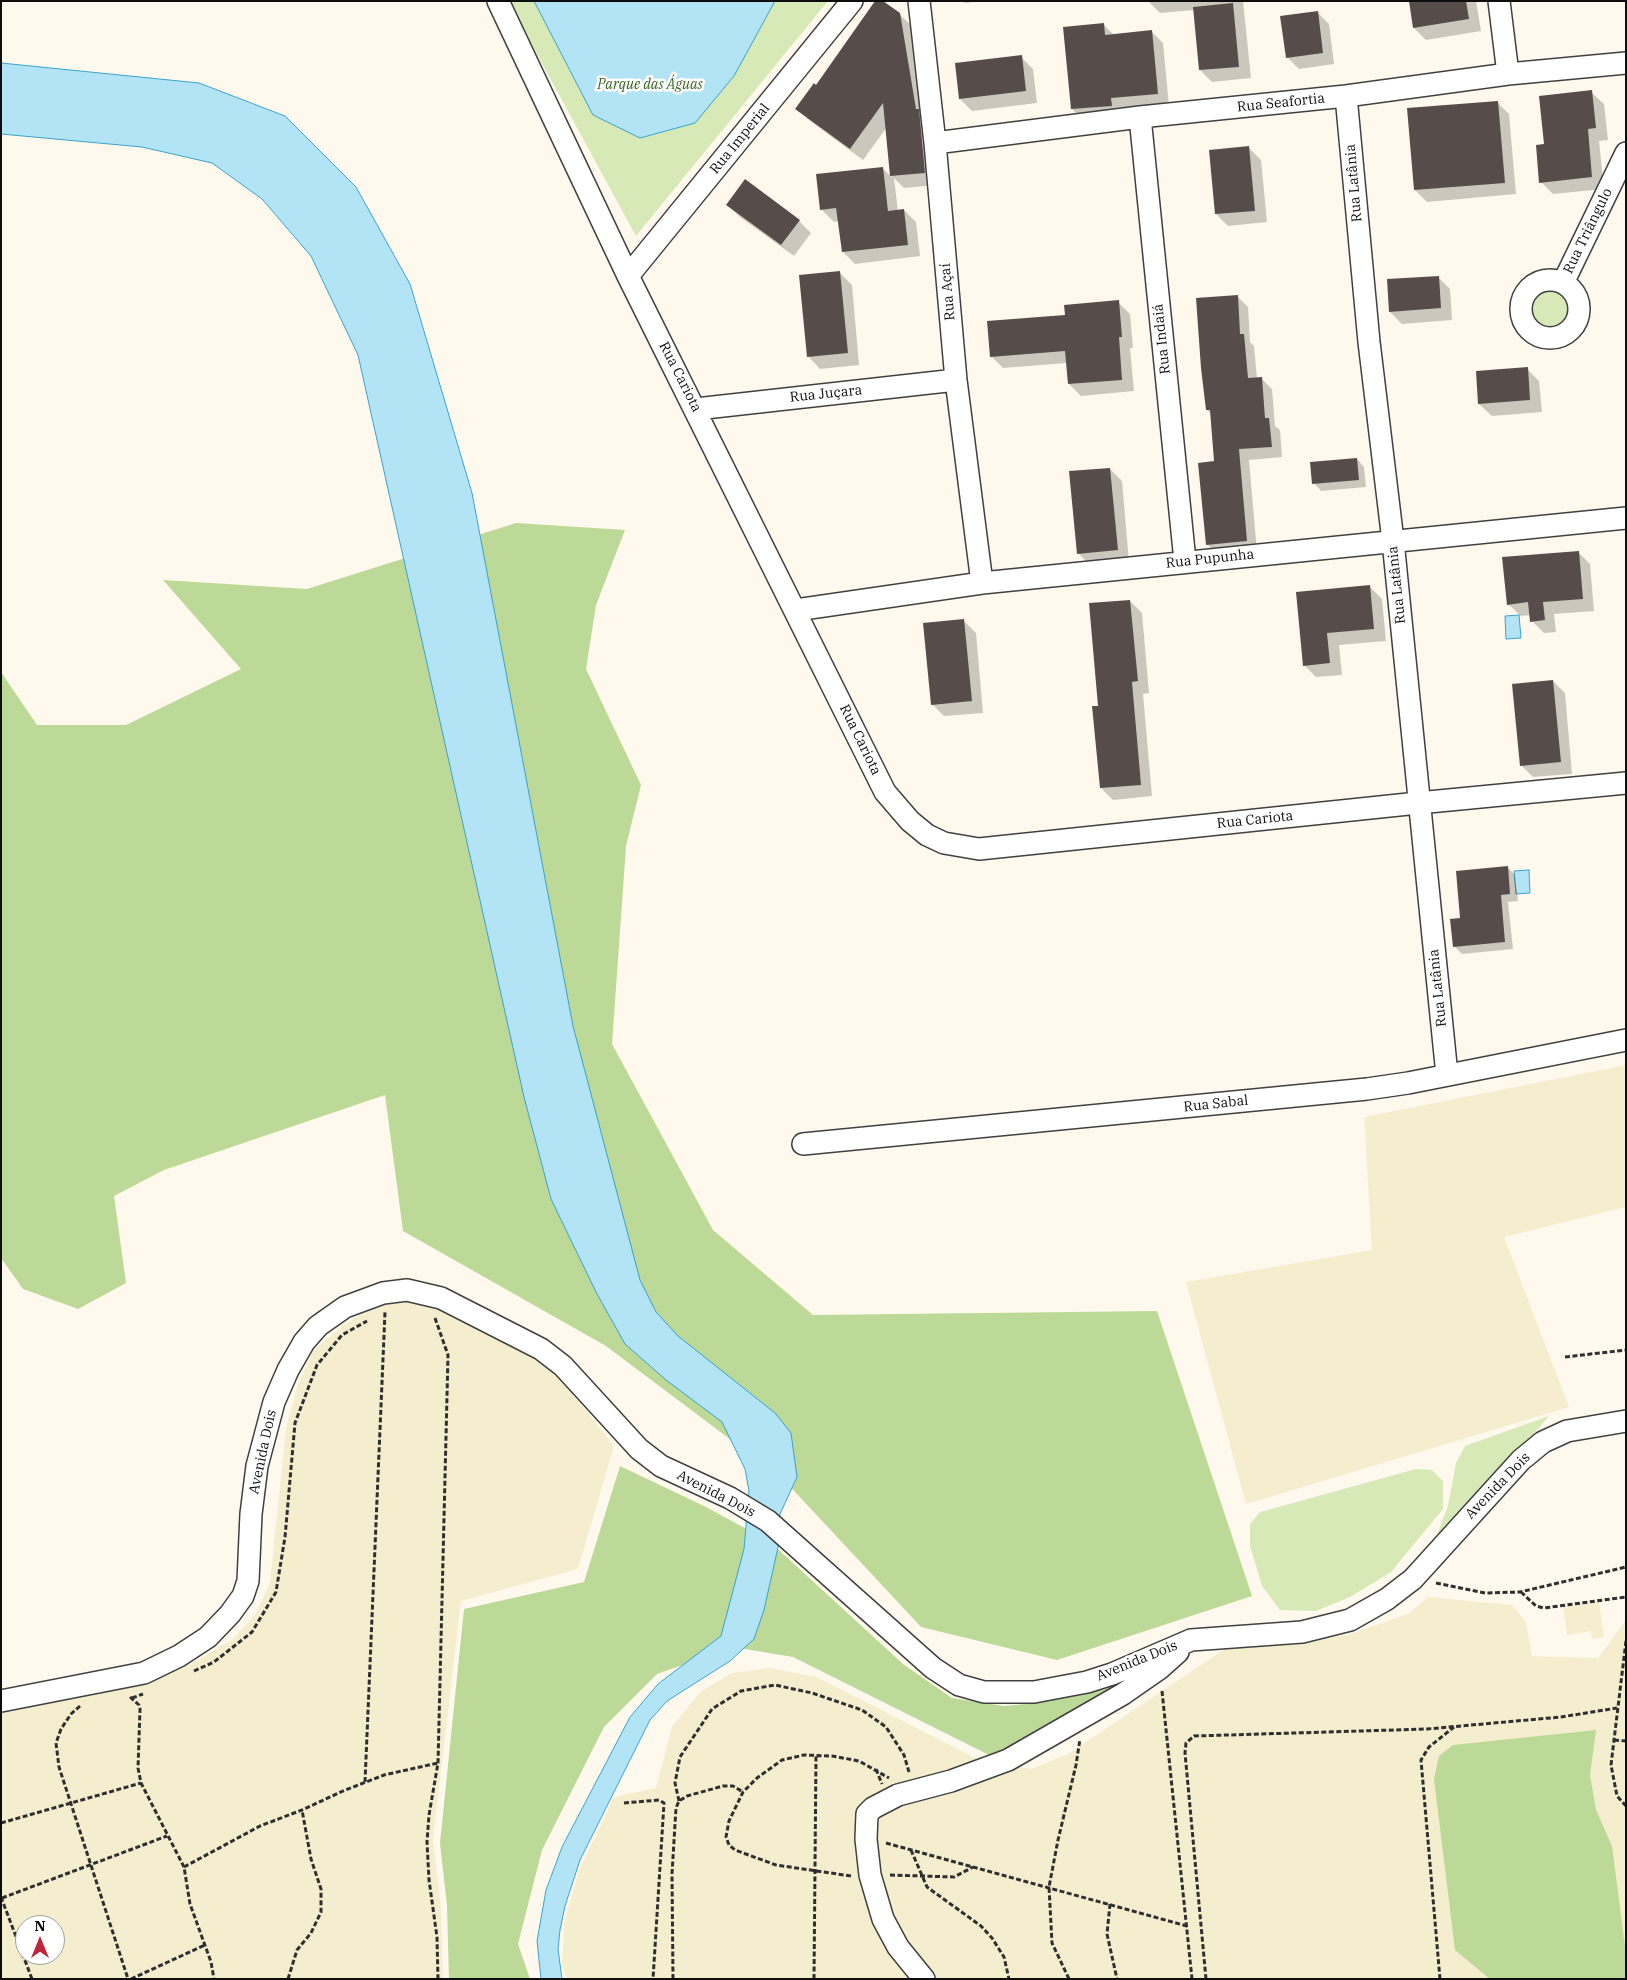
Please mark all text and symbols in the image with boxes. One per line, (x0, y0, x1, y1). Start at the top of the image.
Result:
park label: Parque das Águas (597, 77, 703, 93)
street label: Rua Seafortia (1236, 90, 1326, 116)
street label: Rua Imperial (706, 100, 774, 178)
street label: Rua Latânia (1342, 143, 1366, 223)
street label: Rua Triângulo (1560, 185, 1616, 277)
street label: Rua Açaí (937, 263, 959, 321)
street label: Rua Indaiá (1150, 303, 1174, 375)
street label: Rua Cariota (655, 339, 705, 415)
street label: Rua Juçara (789, 382, 863, 406)
street label: Rua Latânia (1385, 545, 1409, 625)
street label: Rua Pupunha (1165, 546, 1255, 572)
street label: Rua Cariota (836, 702, 884, 778)
street label: Rua Cariota (1216, 808, 1294, 832)
street label: Rua Latânia (1426, 948, 1450, 1028)
street label: Rua Sabal (1183, 1092, 1249, 1116)
street label: Avenida Dois (246, 1408, 280, 1496)
street label: Avenida Dois (1462, 1449, 1534, 1523)
street label: Avenida Dois (674, 1467, 758, 1521)
street label: Avenida Dois (1094, 1637, 1180, 1685)
north arrow (15, 1915, 65, 1965)
text: N (34, 1917, 46, 1935)

